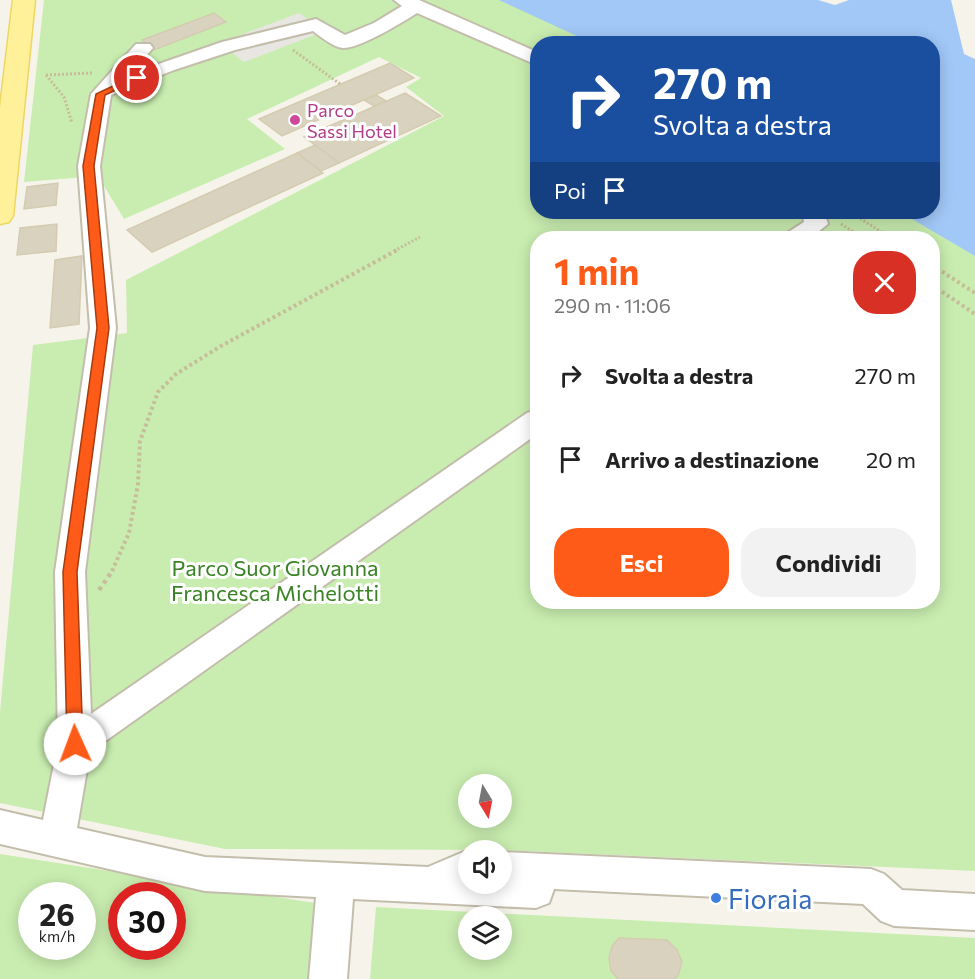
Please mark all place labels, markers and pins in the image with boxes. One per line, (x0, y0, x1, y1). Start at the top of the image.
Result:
pin (111, 52, 162, 103)
place label: Parco Sassi Hotel (307, 99, 397, 142)
marker: Parco Sassi Hotel (288, 113, 302, 127)
place label: Fioraia (728, 882, 812, 915)
marker: Fioraia (709, 891, 723, 905)

